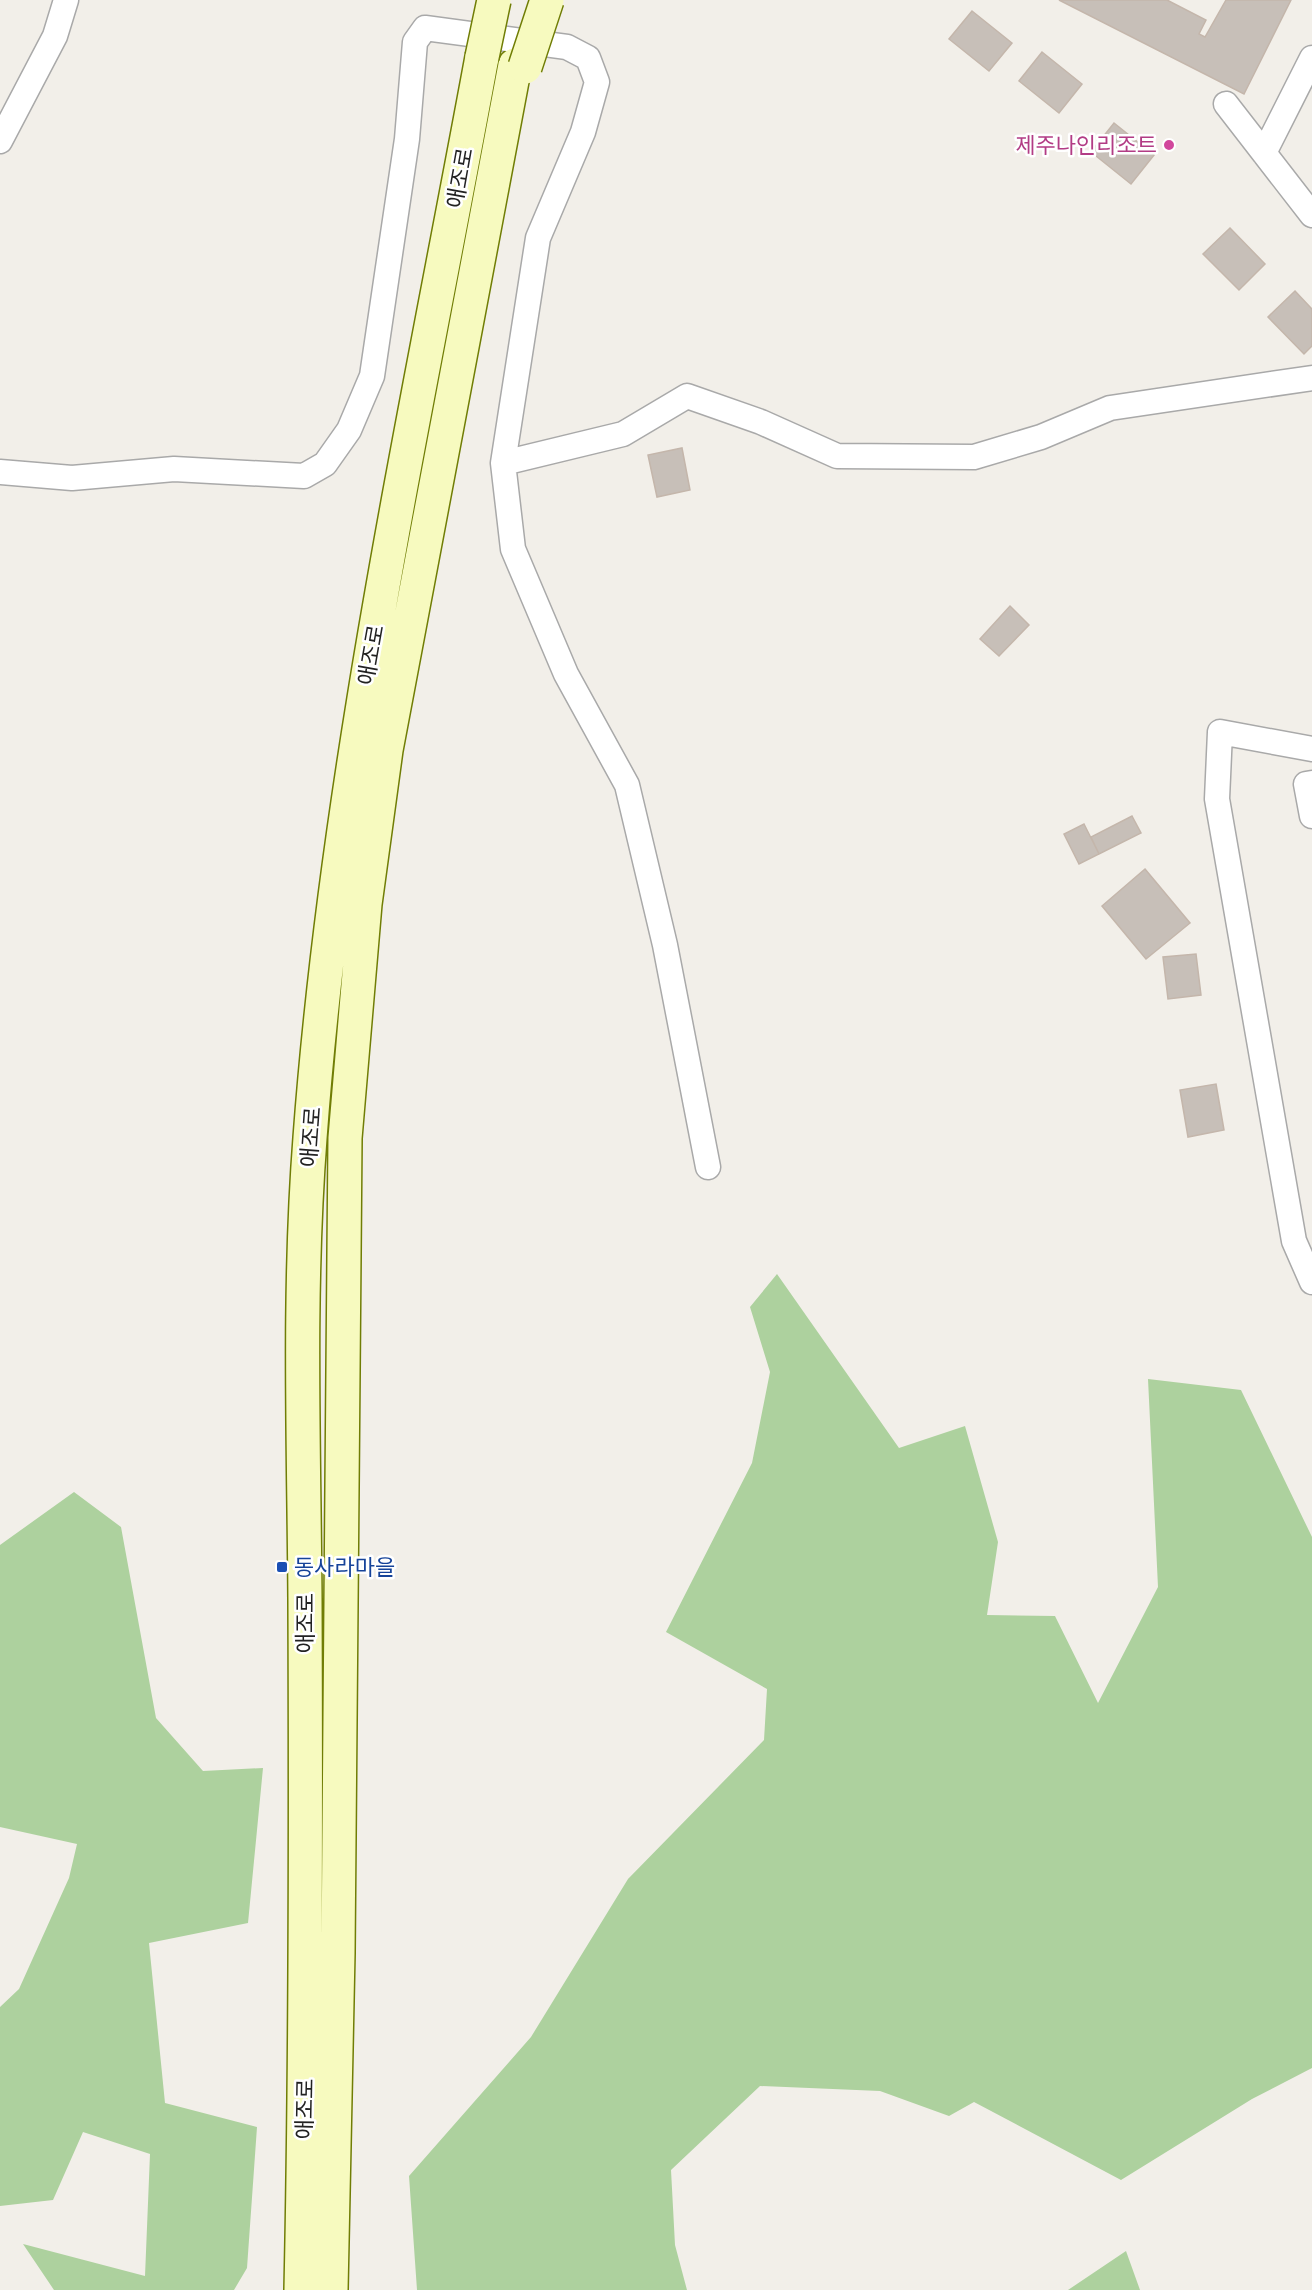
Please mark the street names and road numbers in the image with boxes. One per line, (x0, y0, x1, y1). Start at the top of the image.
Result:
street label: 애조로 (441, 146, 479, 210)
street label: 애조로 (352, 623, 390, 687)
street label: 애조로 (295, 1106, 327, 1168)
street label: 애조로 (292, 1593, 319, 1653)
street label: 애조로 (291, 2078, 319, 2140)

